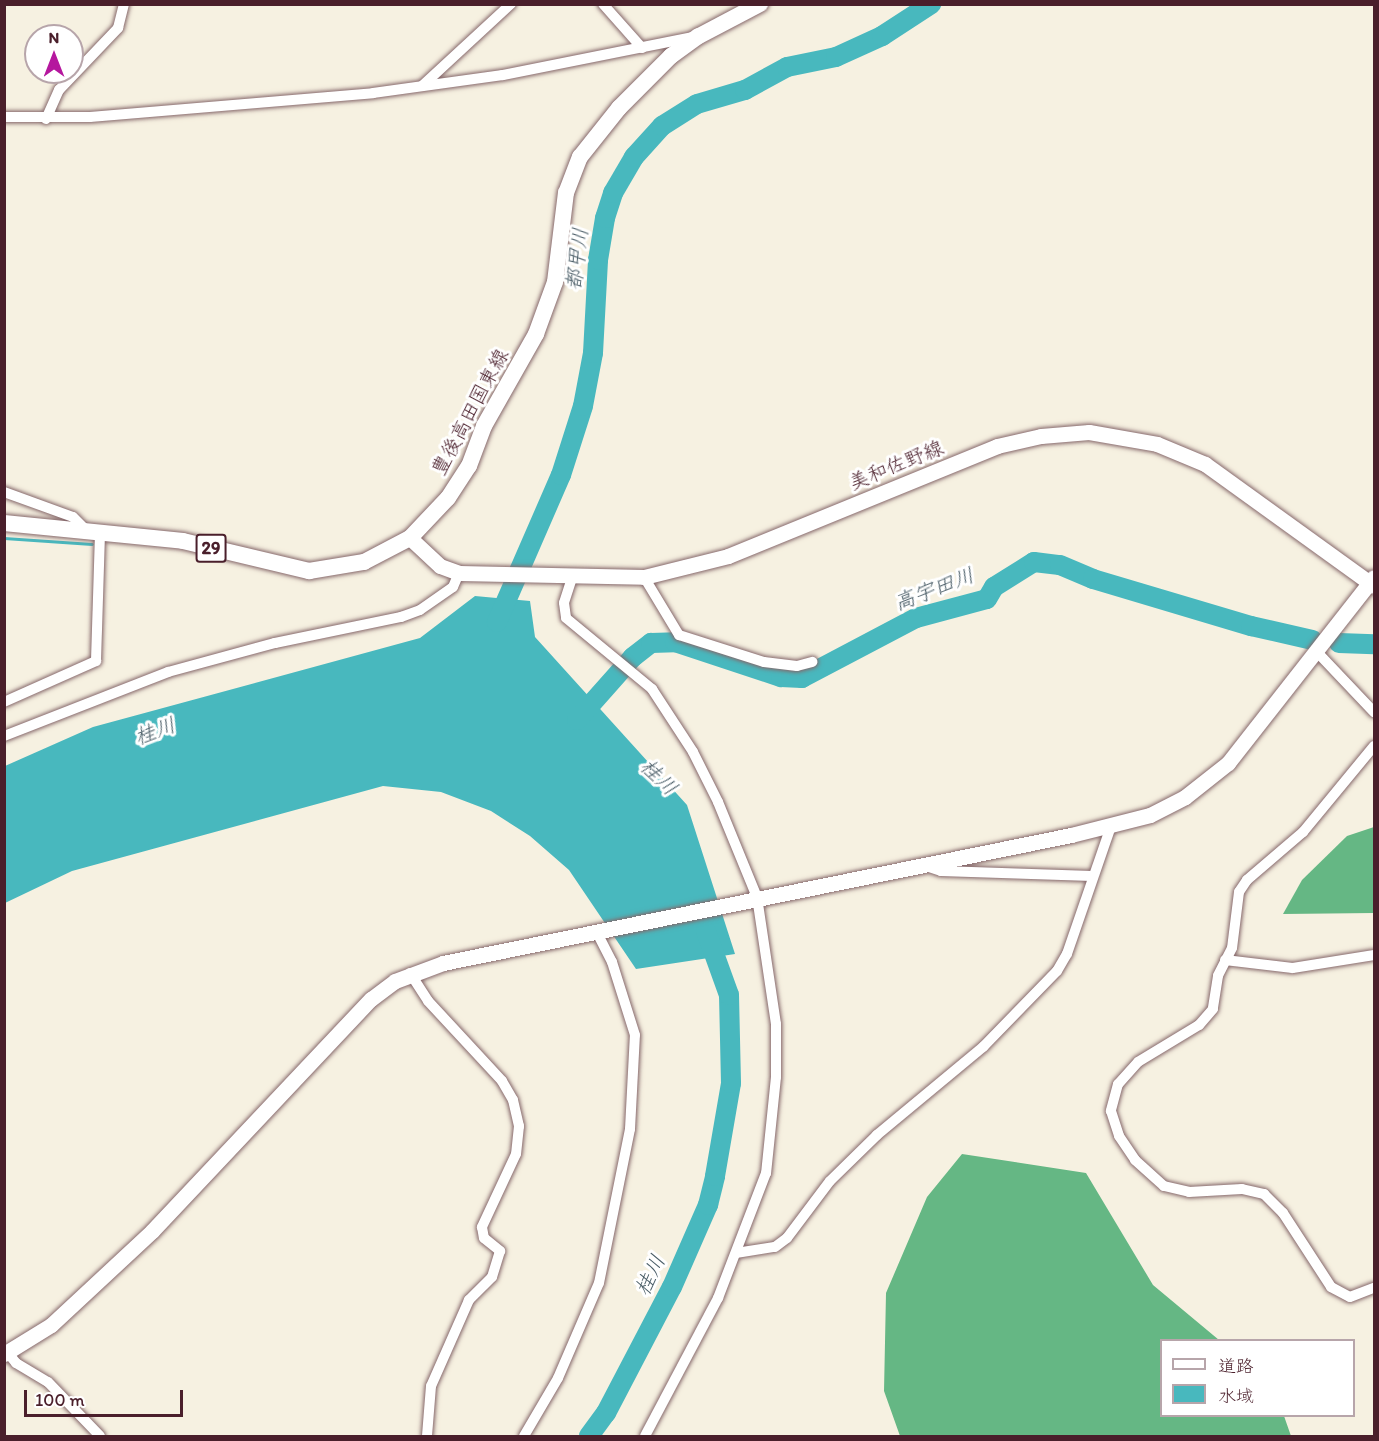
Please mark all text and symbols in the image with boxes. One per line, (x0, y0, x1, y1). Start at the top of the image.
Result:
north arrow (24, 24, 84, 84)
text: N (49, 28, 59, 47)
water label: 都甲川 (561, 226, 593, 292)
street label: 豊後高田国東線 (427, 345, 513, 479)
street label: 美和佐野線 (845, 435, 947, 495)
road number: 29 (194, 533, 228, 563)
water label: 高宇田川 (890, 562, 978, 616)
water label: 桂川 (131, 712, 179, 750)
water label: 桂川 (635, 753, 683, 801)
water label: 桂川 (629, 1251, 671, 1299)
legend (1160, 1339, 1355, 1417)
text: 道路 (1218, 1355, 1254, 1377)
scale bar (27, 1378, 186, 1416)
text: 水域 (1218, 1385, 1254, 1407)
text: 100 m (35, 1389, 85, 1411)

